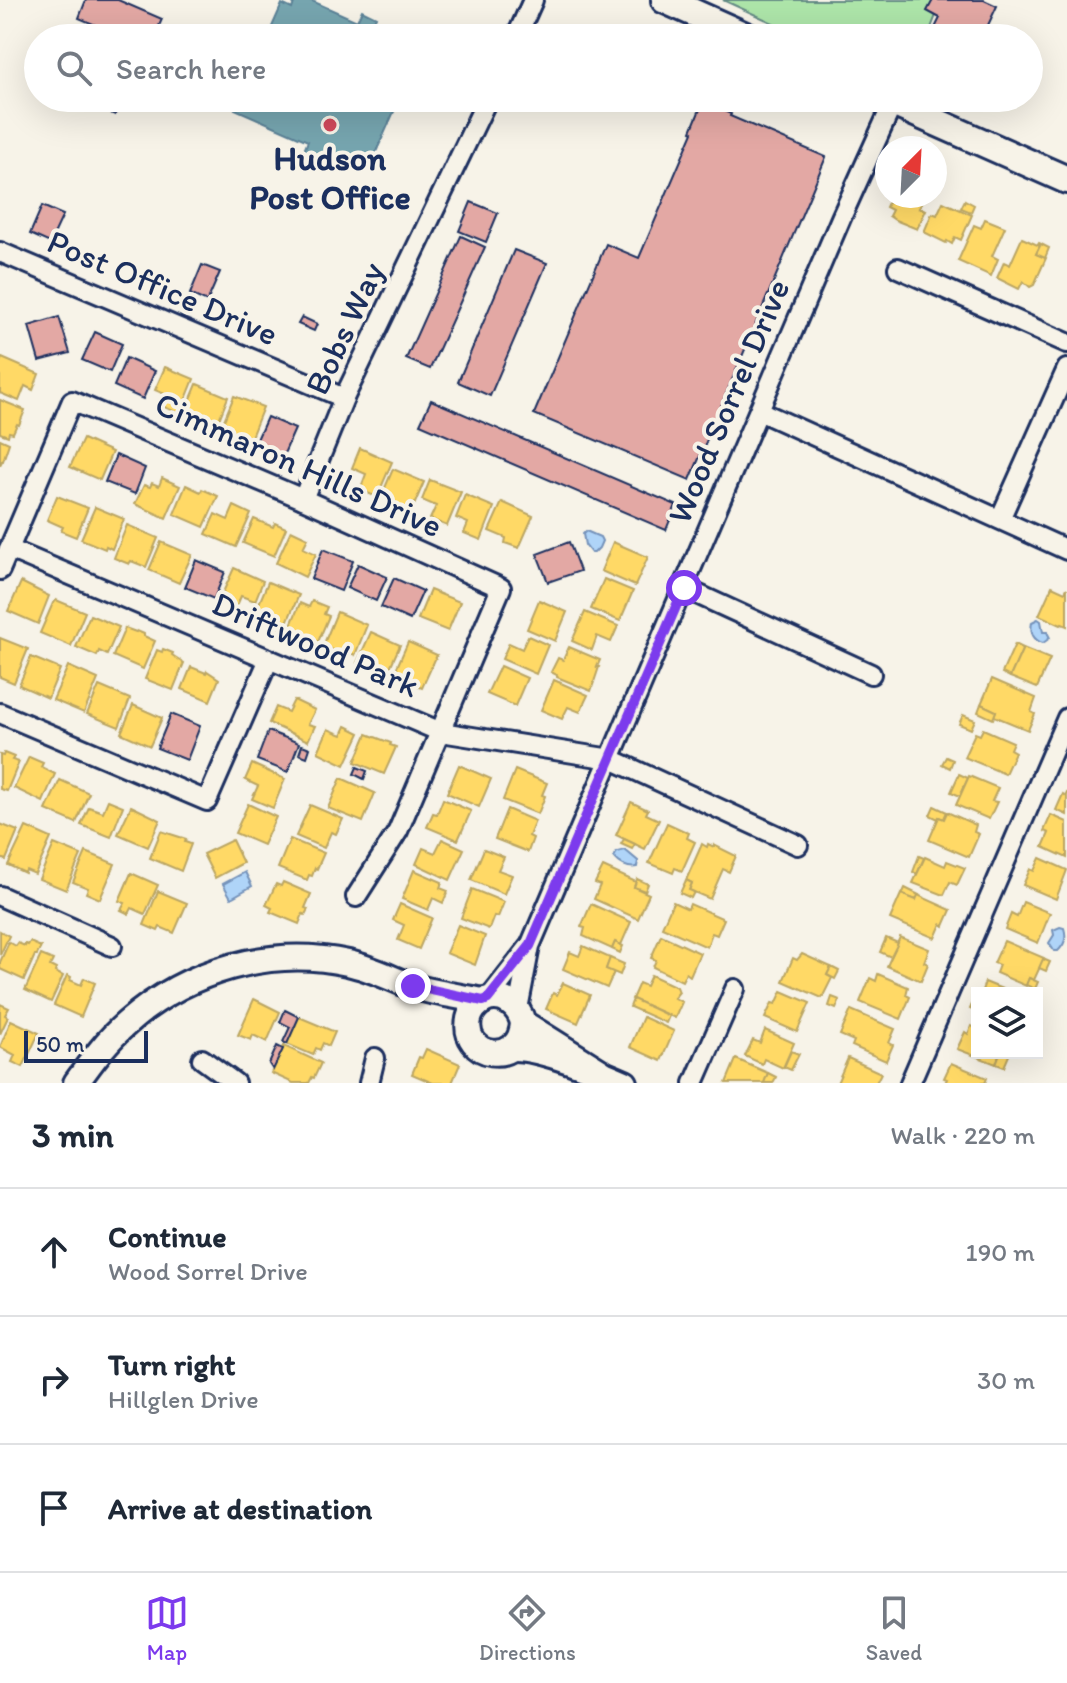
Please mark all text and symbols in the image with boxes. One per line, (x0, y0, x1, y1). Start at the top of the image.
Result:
search box (24, 24, 1043, 112)
icon: search (52, 46, 96, 90)
text: Search here (116, 50, 266, 87)
marker: Hudson Post Office (321, 116, 339, 134)
north arrow (875, 136, 947, 208)
place label: Hudson Post Office (249, 138, 411, 218)
street label: Post Office Drive (42, 221, 284, 354)
street label: Bobs Way (296, 255, 393, 401)
street label: Wood Sorrel Drive (659, 273, 798, 529)
street label: Cimmaron Hills Drive (149, 383, 449, 546)
route start (666, 570, 702, 606)
street label: Driftwood Park (206, 583, 425, 706)
route end (395, 968, 431, 1004)
map controls (971, 987, 1043, 1059)
button: layers (971, 987, 1043, 1059)
scale bar (24, 1027, 148, 1063)
text: 50 m (36, 1031, 85, 1058)
text: 3 min (32, 1115, 114, 1156)
text: Walk · 220 m (891, 1119, 1035, 1151)
text: Continue (108, 1218, 227, 1255)
icon: ahead (32, 1230, 76, 1274)
text: 190 m (966, 1236, 1035, 1268)
text: Wood Sorrel Drive (108, 1255, 308, 1287)
text: Turn right (108, 1346, 236, 1383)
icon: right (32, 1358, 76, 1402)
text: 30 m (977, 1364, 1035, 1396)
text: Hillglen Drive (108, 1383, 259, 1415)
icon: arrive (32, 1486, 76, 1530)
text: Arrive at destination (108, 1490, 372, 1527)
tab: Map (145, 1591, 189, 1666)
tab: Directions (479, 1591, 576, 1666)
tab: Saved (866, 1591, 922, 1666)

